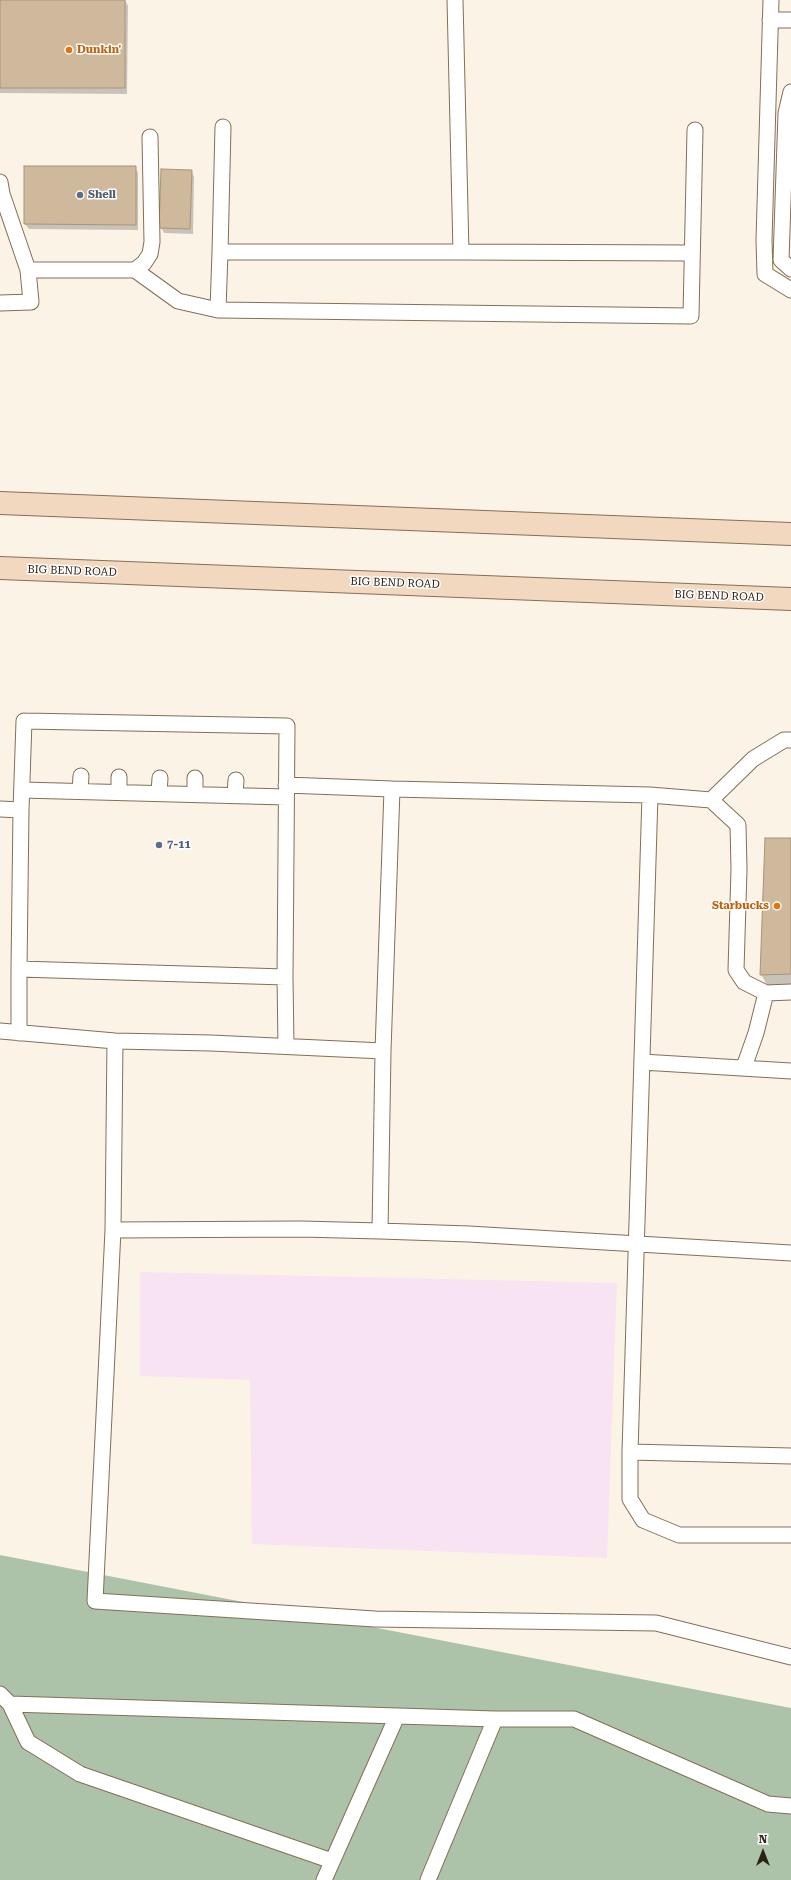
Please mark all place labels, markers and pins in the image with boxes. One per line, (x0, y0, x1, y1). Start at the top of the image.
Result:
place label: Dunkin' (77, 43, 121, 57)
marker: Dunkin' (64, 45, 74, 55)
place label: Shell (88, 188, 116, 202)
marker: Shell (75, 190, 85, 200)
place label: 7-11 (167, 838, 191, 852)
marker: 7-11 (154, 840, 164, 850)
place label: Starbucks (712, 899, 769, 913)
marker: Starbucks (772, 901, 782, 911)

